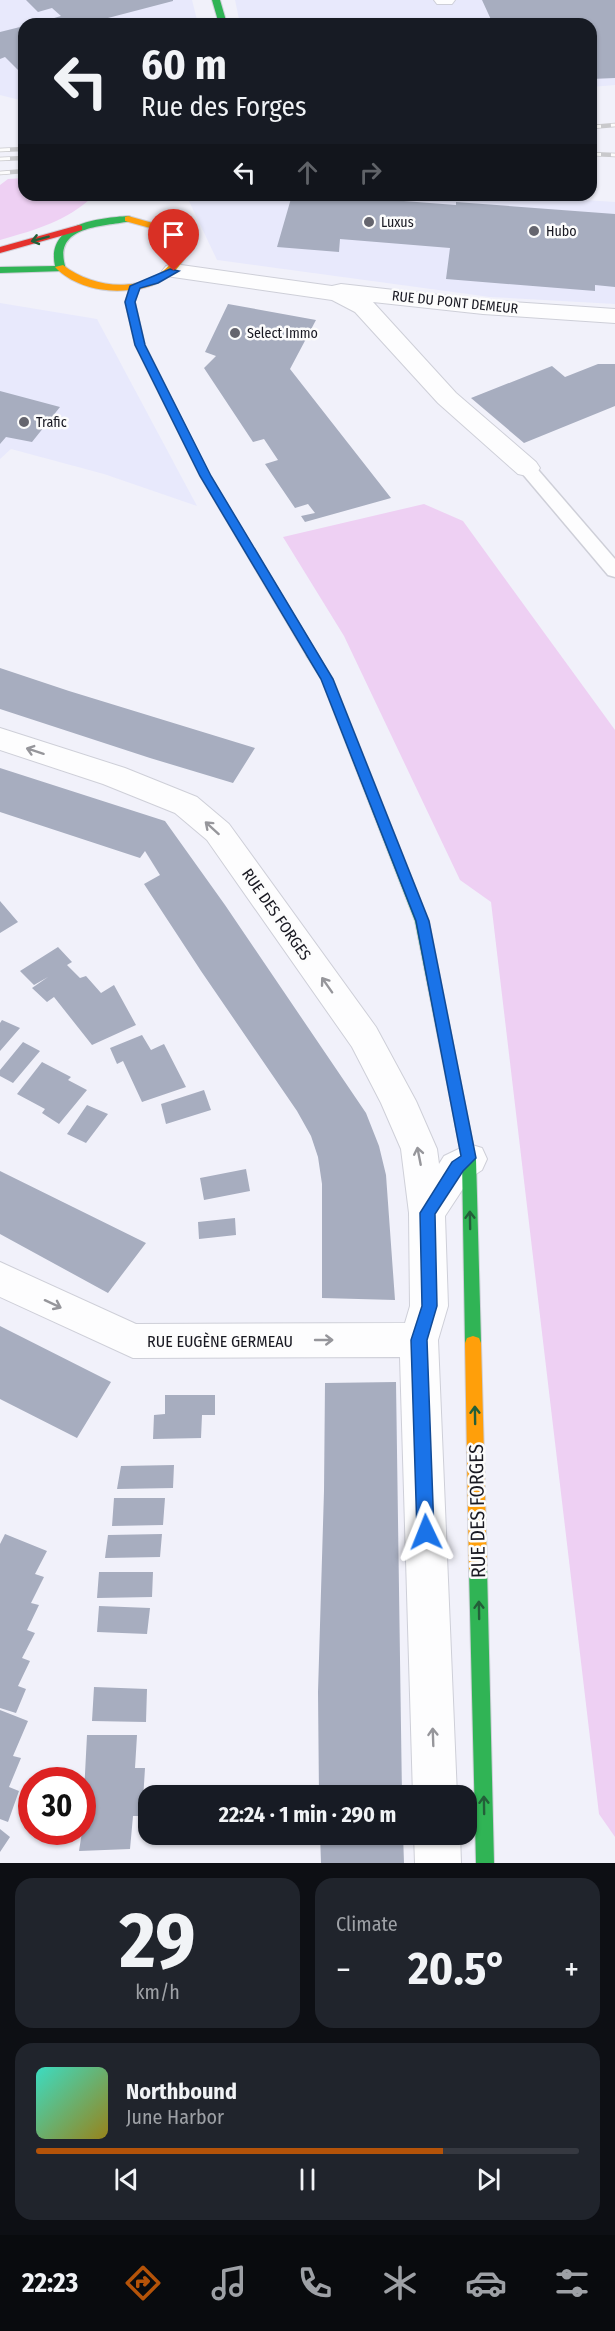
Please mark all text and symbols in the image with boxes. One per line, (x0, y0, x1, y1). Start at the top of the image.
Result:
text: 60 m (141, 40, 227, 90)
icon: left (42, 42, 120, 120)
text: Rue des Forges (141, 91, 306, 123)
icon: left (228, 156, 261, 189)
icon: ahead (291, 156, 324, 189)
icon: right (354, 156, 387, 189)
pin (148, 209, 199, 271)
place label: Luxus (381, 214, 414, 231)
marker: Luxus (362, 215, 376, 229)
icon: arrive (157, 218, 190, 251)
place label: Hubo (546, 223, 577, 240)
marker: Hubo (527, 224, 541, 238)
one-way arrow (31, 233, 50, 245)
street label: RUE DU PONT DEMEUR (391, 287, 519, 318)
place label: Select Immo (247, 325, 318, 342)
marker: Select Immo (228, 326, 242, 340)
place label: Trafic (36, 414, 67, 431)
marker: Trafic (17, 415, 31, 429)
one-way arrow (26, 744, 45, 755)
one-way arrow (205, 821, 220, 835)
street label: RUE DES FORGES (238, 865, 315, 964)
one-way arrow (321, 978, 333, 994)
one-way arrow (413, 1146, 424, 1166)
one-way arrow (464, 1210, 476, 1230)
one-way arrow (43, 1298, 61, 1310)
street label: RUE EUGÈNE GERMEAU (147, 1332, 293, 1351)
one-way arrow (313, 1335, 333, 1346)
one-way arrow (469, 1405, 480, 1425)
street label: RUE DES FORGES (464, 1444, 490, 1578)
position arrow (394, 1500, 458, 1564)
one-way arrow (473, 1600, 485, 1620)
one-way arrow (427, 1728, 439, 1748)
speed limit sign: 30 (18, 1767, 96, 1845)
one-way arrow (478, 1795, 489, 1815)
text: 22:24 · 1 min · 290 m (219, 1801, 396, 1828)
text: 29 (119, 1894, 196, 1988)
text: Climate (336, 1912, 398, 1936)
text: 20.5° (408, 1942, 507, 1996)
text: − (336, 1950, 351, 1990)
text: + (564, 1950, 579, 1990)
text: km/h (135, 1980, 180, 2004)
text: Northbound (126, 2078, 237, 2105)
text: June Harbor (126, 2105, 224, 2129)
icon: previous (110, 2163, 143, 2196)
icon: pause (291, 2163, 324, 2196)
icon: next (472, 2163, 505, 2196)
icon: directions (122, 2262, 164, 2304)
icon: music (208, 2262, 250, 2304)
icon: phone (294, 2262, 336, 2304)
icon: climate (379, 2262, 421, 2304)
icon: car (465, 2262, 507, 2304)
icon: filters (551, 2262, 593, 2304)
text: 22:23 (22, 2267, 78, 2299)

